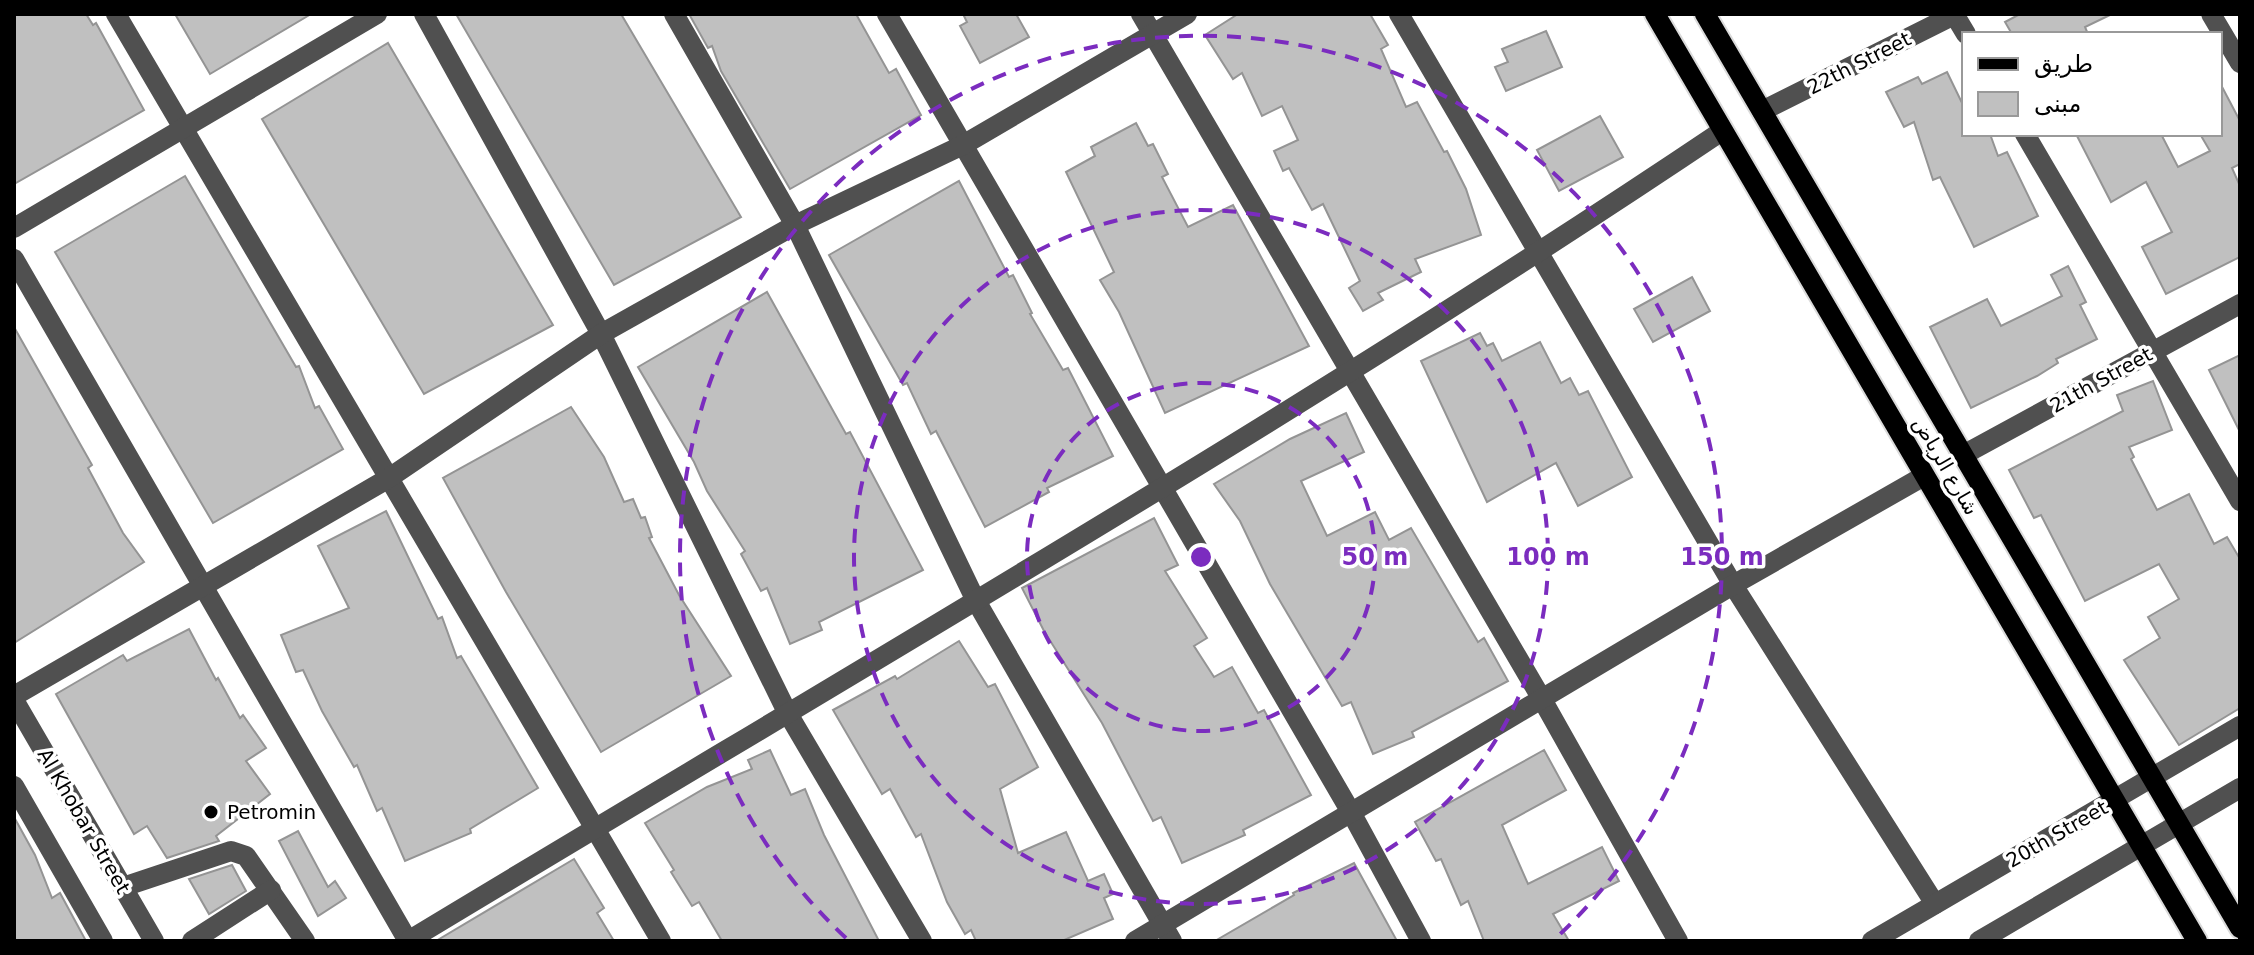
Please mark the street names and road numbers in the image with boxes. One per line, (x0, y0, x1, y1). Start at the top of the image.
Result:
street label: 22th Street (1803, 27, 1915, 99)
street label: 21th Street (2046, 342, 2156, 418)
street label: شارع الرياض (1908, 413, 1984, 519)
street label: Al Khobar Street (33, 744, 135, 898)
street label: 20th Street (2002, 795, 2112, 873)

